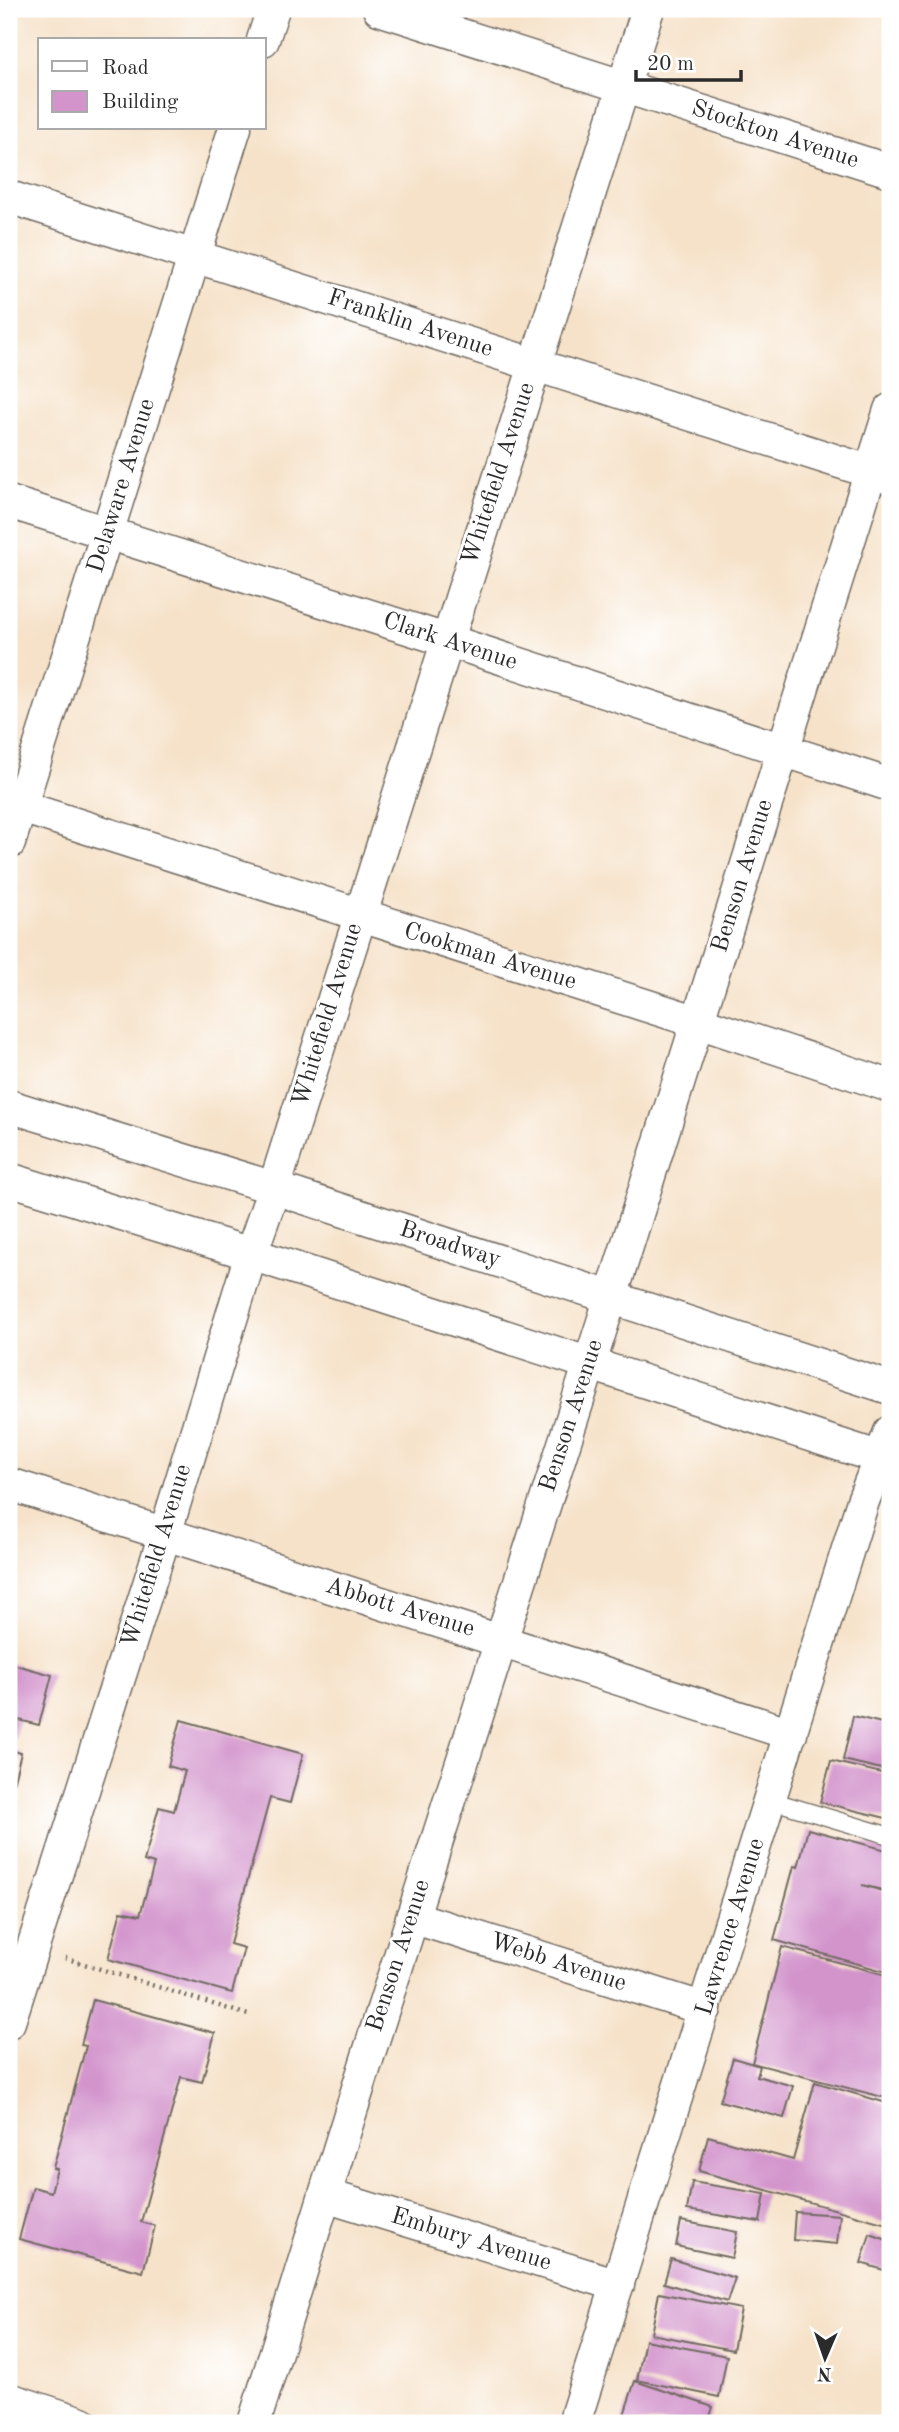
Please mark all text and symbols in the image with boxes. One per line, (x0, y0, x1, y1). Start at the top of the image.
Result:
legend (38, 38, 266, 130)
scale bar (636, 38, 741, 82)
text: 20 m (647, 54, 694, 75)
text: Road (102, 58, 149, 79)
text: Building (102, 92, 179, 113)
street label: Stockton Avenue (688, 97, 862, 173)
street label: Franklin Avenue (324, 286, 496, 362)
street label: Whitefield Avenue (458, 380, 540, 568)
street label: Delaware Avenue (84, 396, 160, 576)
street label: Clark Avenue (380, 609, 520, 675)
street label: Benson Avenue (708, 797, 778, 955)
street label: Cookman Avenue (401, 919, 579, 995)
street label: Whitefield Avenue (289, 920, 367, 1110)
street label: Broadway (396, 1217, 504, 1273)
street label: Benson Avenue (536, 1337, 608, 1495)
street label: Whitefield Avenue (118, 1461, 196, 1651)
street label: Abbott Avenue (323, 1574, 477, 1642)
street label: Lawrence Avenue (693, 1835, 769, 2019)
street label: Benson Avenue (363, 1877, 435, 2035)
street label: Webb Avenue (487, 1930, 629, 1996)
street label: Embury Avenue (388, 2204, 554, 2276)
north arrow (790, 2324, 860, 2394)
text: N (816, 2363, 832, 2382)

